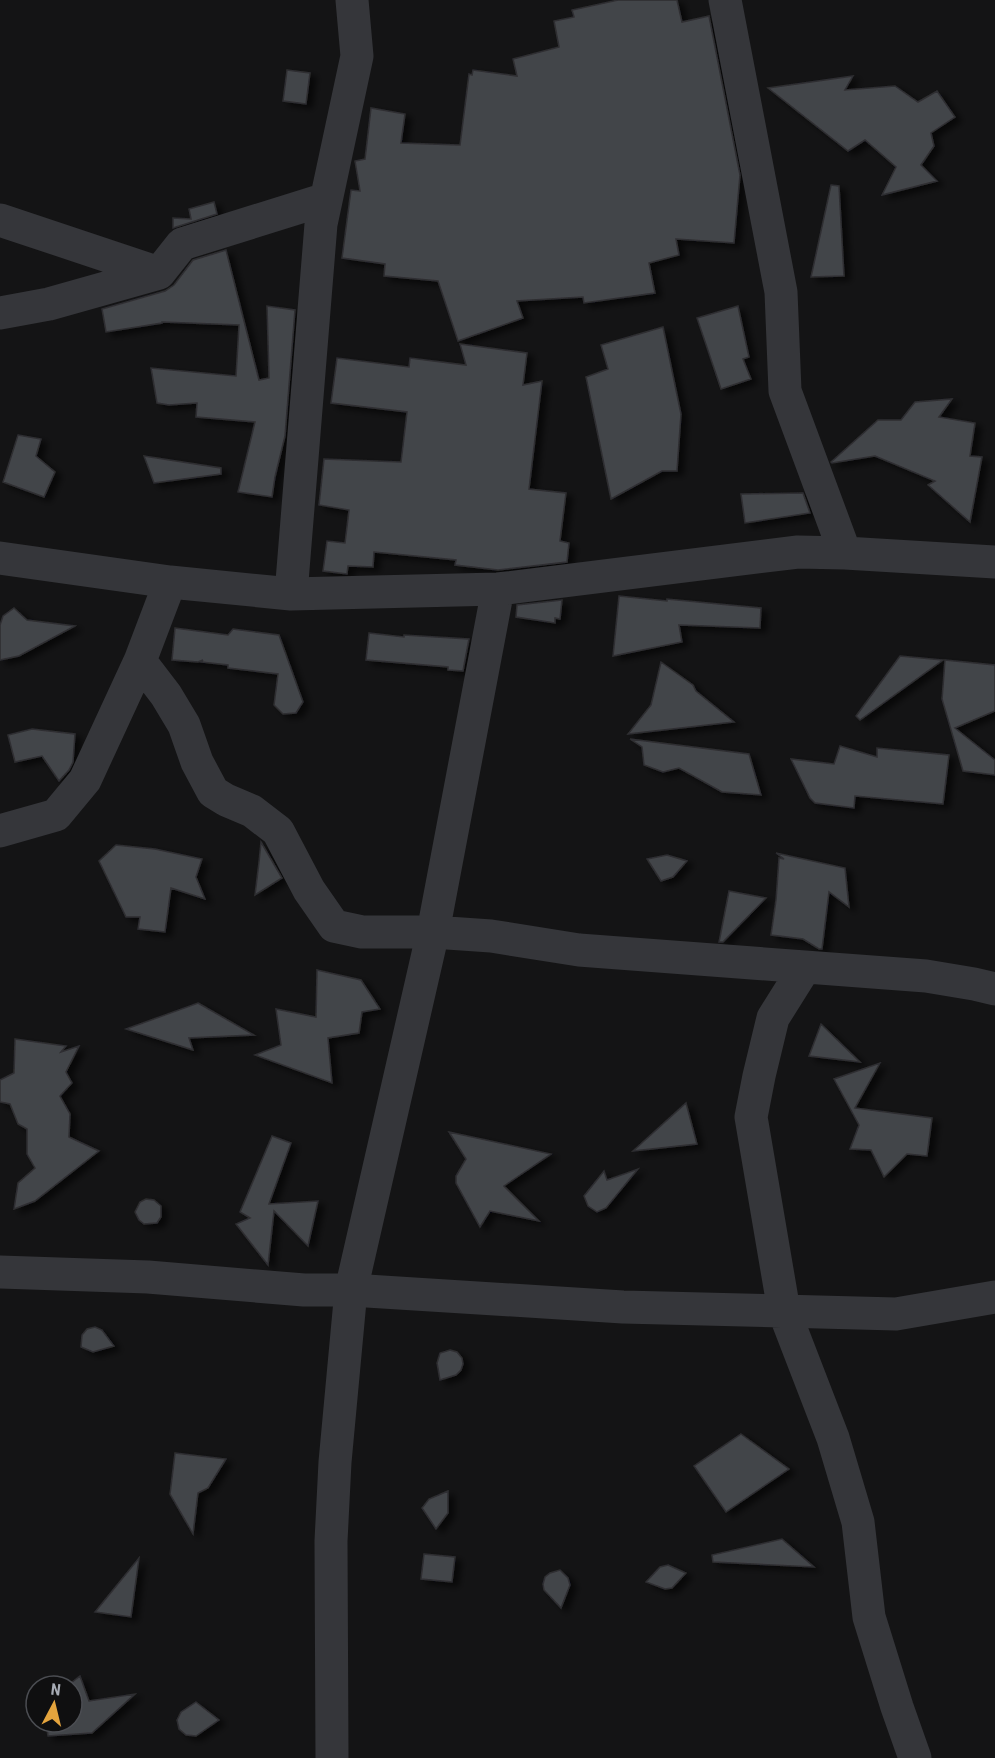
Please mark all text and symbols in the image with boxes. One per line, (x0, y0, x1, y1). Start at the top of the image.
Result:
north arrow (24, 1674, 84, 1734)
text: N (50, 1680, 62, 1700)

